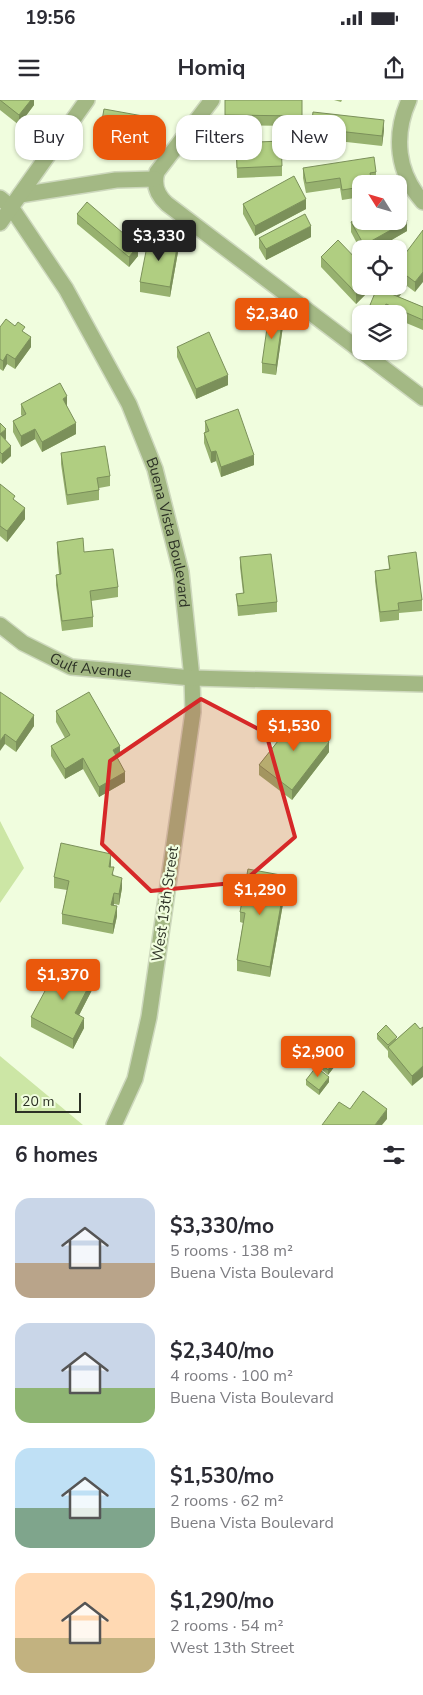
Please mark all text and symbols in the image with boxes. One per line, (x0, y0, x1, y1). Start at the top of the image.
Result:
text: 19:56 (25, 5, 75, 31)
text: Homiq (178, 53, 245, 83)
icon: menu (15, 54, 43, 82)
icon: share (380, 54, 408, 82)
chip: Buy (15, 115, 83, 160)
chip: Rent (93, 115, 166, 160)
chip: Filters (176, 115, 262, 160)
chip: New (272, 115, 346, 160)
north arrow (352, 175, 408, 230)
map controls (352, 175, 407, 360)
pin: $3,330 (118, 220, 200, 262)
text: $3,330 (133, 225, 185, 247)
button: locate (352, 240, 407, 295)
pin: $2,340 (231, 298, 313, 340)
text: $2,340 (246, 303, 298, 325)
button: layers (352, 305, 407, 360)
street label: Buena Vista Boulevard (141, 454, 195, 608)
street label: Gulf Avenue (46, 648, 133, 682)
pin: $1,530 (253, 710, 335, 752)
text: $1,530 (268, 715, 320, 737)
street label: West 13th Street (147, 844, 183, 963)
pin: $1,290 (219, 874, 301, 916)
text: $1,290 (234, 879, 286, 901)
pin: $1,370 (22, 958, 104, 1001)
text: $1,370 (37, 964, 89, 986)
pin: $2,900 (277, 1036, 359, 1078)
text: $2,900 (292, 1041, 344, 1063)
scale bar (15, 1090, 81, 1113)
text: 20 m (22, 1092, 54, 1111)
text: 6 homes (15, 1141, 98, 1169)
icon: filters (380, 1141, 408, 1169)
text: $3,330/mo (170, 1212, 274, 1240)
icon: home (55, 1218, 115, 1278)
text: 5 rooms · 138 m² (170, 1240, 293, 1262)
text: Buena Vista Boulevard (170, 1262, 334, 1284)
text: $2,340/mo (170, 1337, 274, 1365)
icon: home (55, 1343, 115, 1403)
text: 4 rooms · 100 m² (170, 1365, 293, 1387)
text: Buena Vista Boulevard (170, 1387, 334, 1409)
text: $1,530/mo (170, 1462, 274, 1490)
icon: home (55, 1468, 115, 1528)
text: 2 rooms · 62 m² (170, 1490, 283, 1512)
text: Buena Vista Boulevard (170, 1512, 334, 1534)
text: $1,290/mo (170, 1587, 274, 1615)
icon: home (55, 1593, 115, 1653)
text: 2 rooms · 54 m² (170, 1615, 283, 1637)
text: West 13th Street (170, 1637, 294, 1659)

